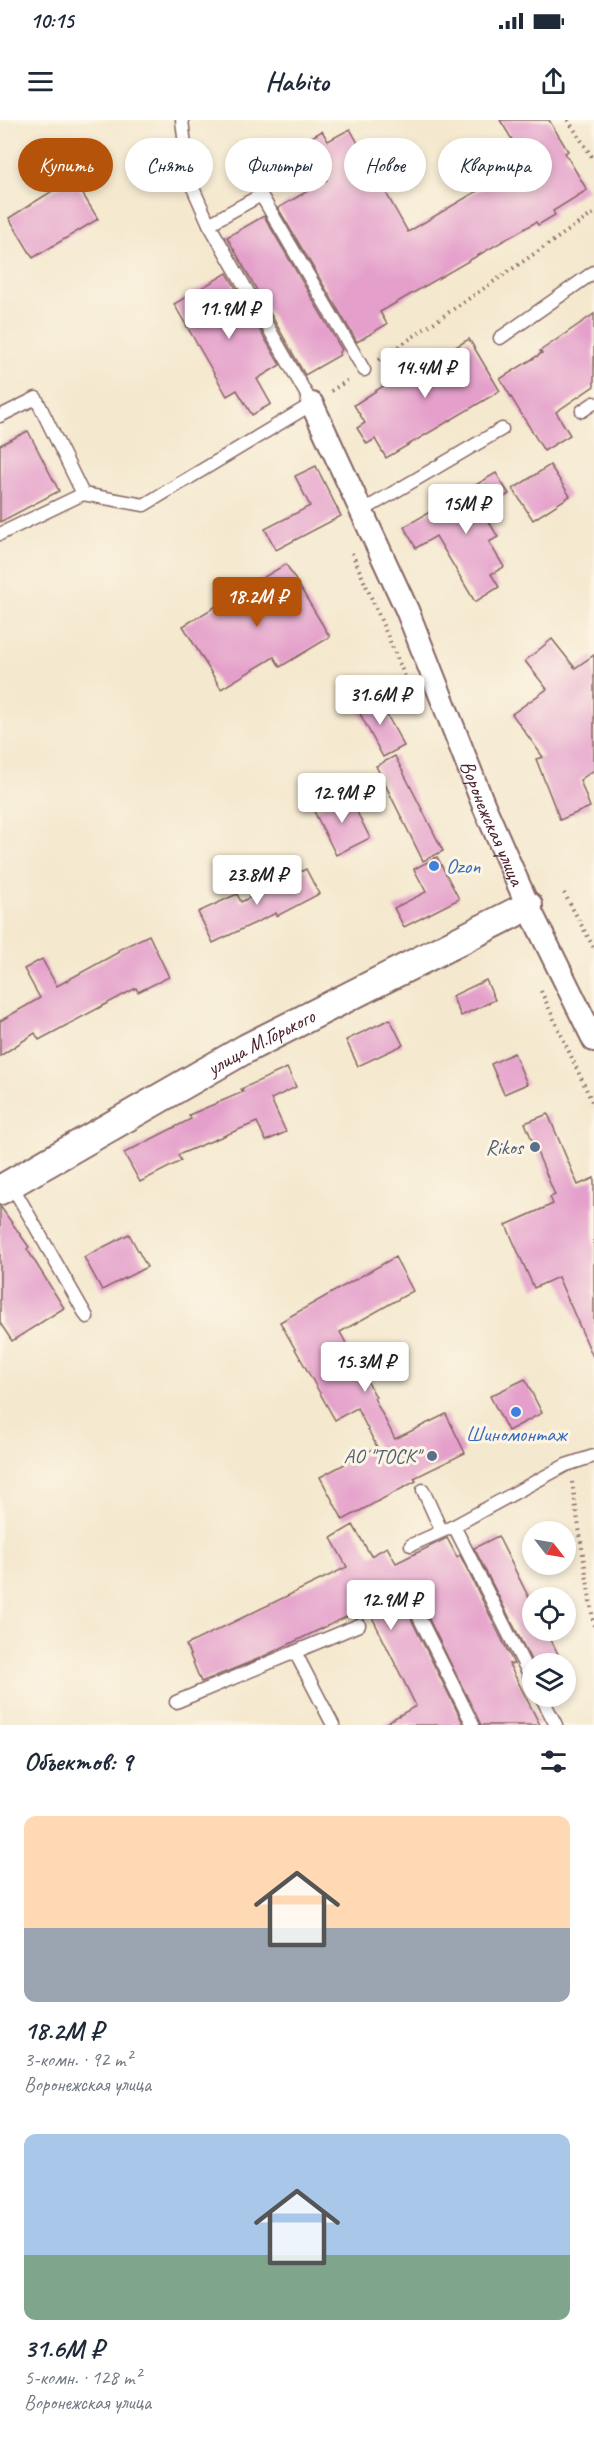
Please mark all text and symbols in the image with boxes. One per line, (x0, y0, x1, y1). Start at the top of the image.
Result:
text: 10:15 (30, 7, 74, 35)
text: Habito (265, 64, 329, 98)
icon: menu (24, 65, 57, 98)
icon: share (537, 65, 570, 98)
chip: Купить (18, 138, 113, 192)
chip: Снять (125, 138, 213, 192)
chip: Фильтры (225, 138, 332, 192)
chip: Новое (344, 138, 426, 192)
chip: Квартира (438, 138, 552, 192)
pin: 11.9M ₽ (174, 289, 284, 340)
text: 11.9M ₽ (199, 296, 259, 321)
pin: 14.4M ₽ (370, 348, 480, 399)
text: 14.4M ₽ (395, 355, 455, 380)
pin: 15M ₽ (424, 484, 508, 535)
text: 15M ₽ (442, 491, 490, 516)
pin: 18.2M ₽ (202, 577, 312, 628)
text: 18.2M ₽ (227, 584, 287, 609)
pin: 31.6M ₽ (325, 675, 435, 726)
text: 31.6M ₽ (349, 682, 411, 707)
street label: Воронежская улица (454, 756, 531, 891)
pin: 12.9M ₽ (287, 773, 397, 824)
text: 12.9M ₽ (312, 780, 372, 805)
place label: Ozon (446, 853, 481, 879)
pin: 23.8M ₽ (202, 855, 312, 906)
marker: Ozon (427, 859, 441, 873)
text: 23.8M ₽ (227, 862, 287, 887)
street label: улица М.Горького (201, 1002, 320, 1082)
place label: Rikos (486, 1134, 525, 1160)
marker: Rikos (528, 1140, 542, 1154)
pin: 15.3M ₽ (310, 1342, 420, 1393)
text: 15.3M ₽ (335, 1349, 395, 1374)
marker: Шиномонтаж (509, 1405, 523, 1419)
place label: Шиномонтаж (466, 1421, 568, 1447)
place label: АО "ТОСК" (343, 1443, 424, 1469)
marker: АО "ТОСК" (425, 1449, 439, 1463)
north arrow (522, 1521, 576, 1575)
map controls (522, 1521, 576, 1707)
pin: 12.9M ₽ (336, 1580, 446, 1631)
text: 12.9M ₽ (361, 1587, 421, 1612)
button: locate (522, 1587, 576, 1641)
button: layers (522, 1653, 576, 1707)
text: Объектов: 9 (24, 1745, 132, 1778)
icon: filters (537, 1745, 570, 1778)
icon: home (243, 1855, 351, 1963)
text: 18.2M ₽ (24, 2014, 103, 2047)
text: 3-комн. · 92 m² (24, 2047, 132, 2072)
text: Воронежская улица (24, 2072, 151, 2097)
icon: home (243, 2173, 351, 2281)
text: 31.6M ₽ (24, 2332, 103, 2365)
text: 5-комн. · 128 m² (24, 2365, 141, 2390)
text: Воронежская улица (24, 2390, 151, 2415)

